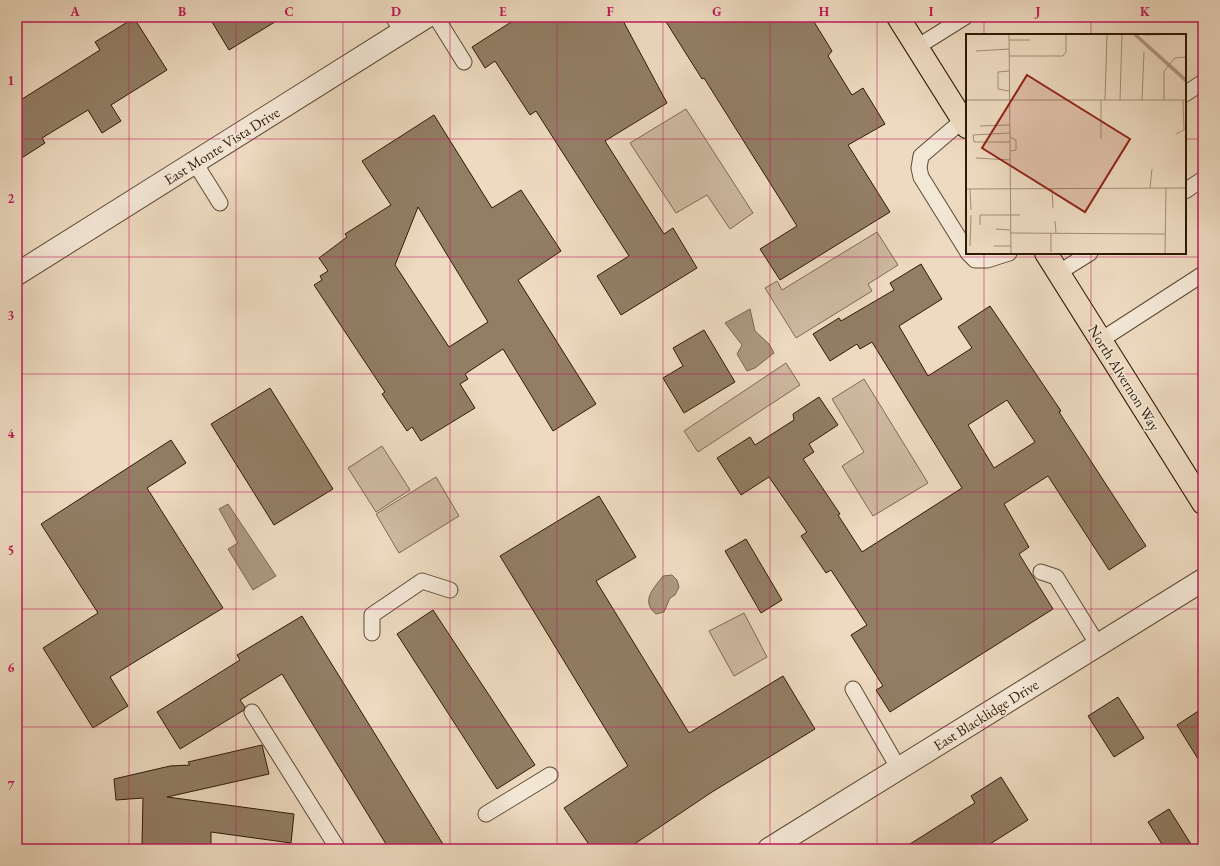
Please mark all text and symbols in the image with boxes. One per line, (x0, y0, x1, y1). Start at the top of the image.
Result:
text: A (69, 3, 80, 20)
text: B (178, 3, 186, 20)
text: C (284, 3, 294, 20)
text: D (391, 3, 401, 20)
text: E (499, 3, 507, 20)
text: F (606, 3, 614, 20)
text: G (712, 3, 722, 20)
text: H (819, 3, 830, 20)
text: I (929, 3, 934, 20)
text: J (1034, 3, 1041, 20)
text: K (1140, 3, 1151, 20)
inset map (966, 34, 1186, 254)
text: 1 (8, 72, 15, 89)
street label: East Monte Vista Drive (160, 102, 283, 189)
text: 2 (8, 190, 15, 207)
text: 3 (8, 307, 15, 324)
street label: North Alvernon Way (1084, 321, 1165, 435)
text: 4 (8, 425, 15, 442)
text: 5 (8, 542, 14, 559)
text: 6 (8, 659, 15, 676)
street label: East Blacklidge Drive (930, 675, 1042, 755)
text: 7 (8, 777, 15, 794)

